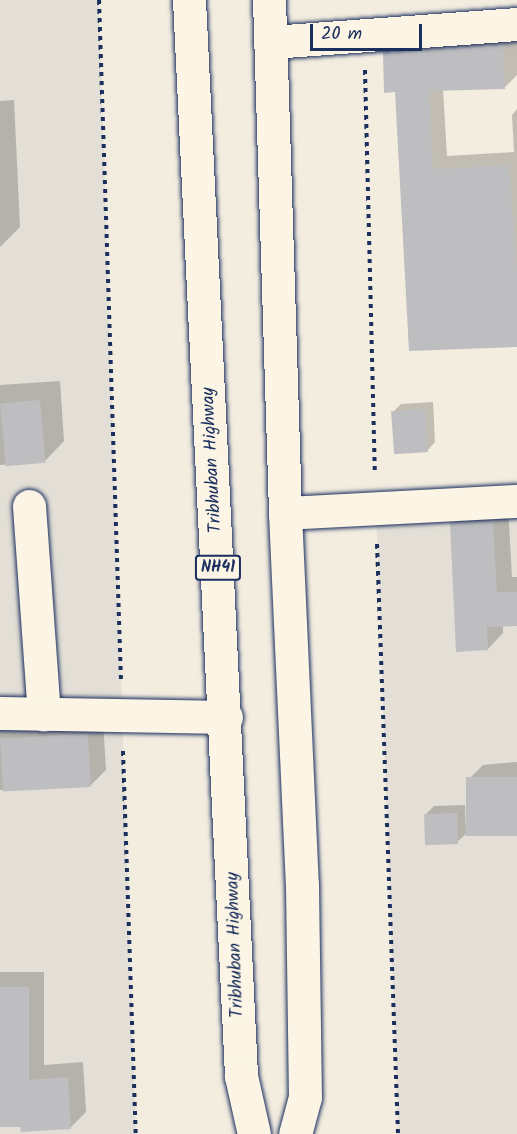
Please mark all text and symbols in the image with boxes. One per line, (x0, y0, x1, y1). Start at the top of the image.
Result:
scale bar (313, 12, 426, 50)
text: 20 m (321, 20, 362, 49)
street label: Tribhuban Highway (198, 387, 228, 533)
road number: NH41 (194, 555, 242, 581)
street label: Tribhuban Highway (223, 872, 249, 1018)

